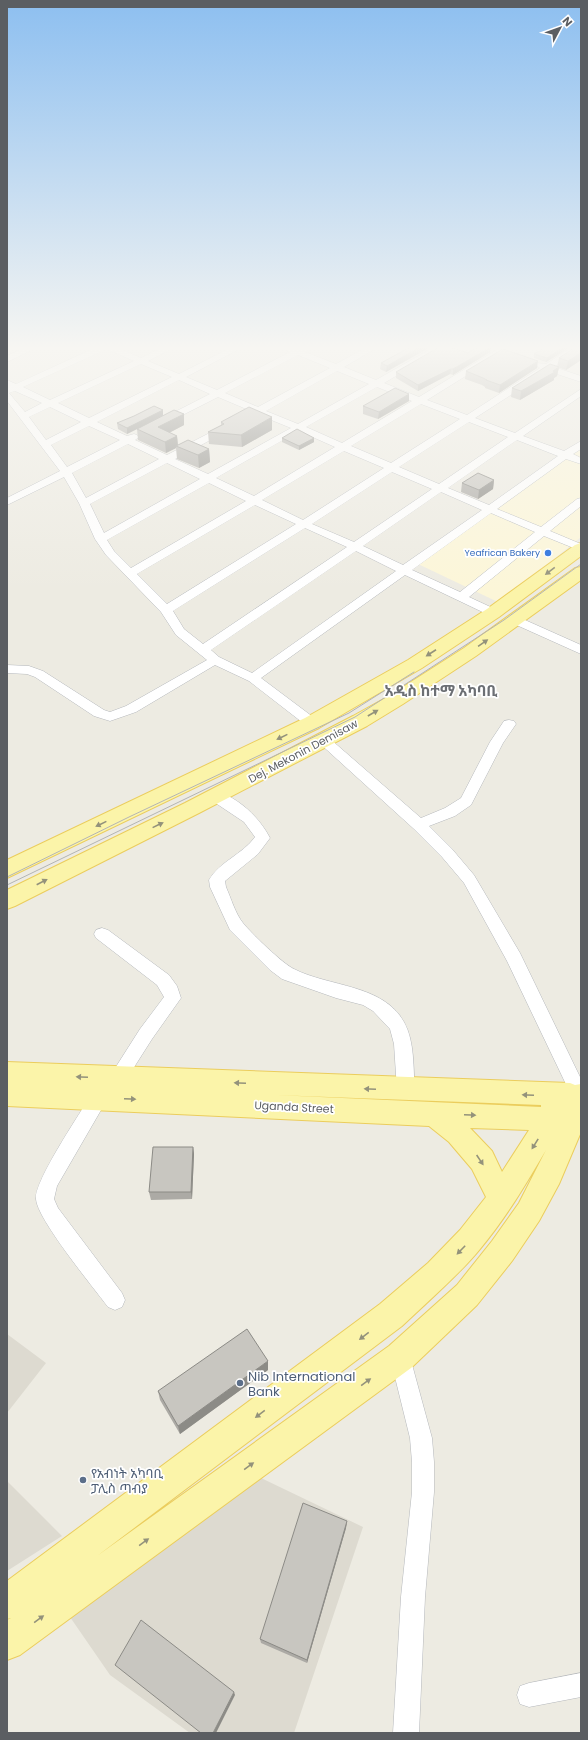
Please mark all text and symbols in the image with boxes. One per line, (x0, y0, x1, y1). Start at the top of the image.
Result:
north arrow (540, 8, 580, 48)
text: N (559, 13, 576, 30)
place label: Yeafrican Bakery (465, 547, 540, 559)
marker: Yeafrican Bakery (543, 548, 553, 558)
one-way arrow (544, 567, 555, 575)
one-way arrow (477, 639, 488, 647)
one-way arrow (426, 649, 437, 657)
district label: አዲስ ከተማ አካባቢ (384, 680, 498, 701)
one-way arrow (367, 710, 379, 717)
street label: Dej. Mekonin Demisaw (245, 715, 361, 787)
one-way arrow (276, 734, 287, 740)
one-way arrow (96, 821, 107, 827)
one-way arrow (153, 822, 164, 828)
one-way arrow (36, 879, 48, 885)
one-way arrow (76, 1073, 88, 1080)
one-way arrow (234, 1080, 246, 1087)
one-way arrow (364, 1085, 376, 1092)
one-way arrow (521, 1092, 534, 1098)
one-way arrow (124, 1096, 137, 1102)
street label: Uganda Street (254, 1097, 334, 1117)
one-way arrow (464, 1112, 477, 1118)
one-way arrow (532, 1138, 539, 1150)
one-way arrow (477, 1154, 484, 1165)
one-way arrow (456, 1245, 465, 1255)
one-way arrow (358, 1332, 369, 1341)
place label: Nib International Bank (248, 1367, 355, 1401)
marker: Nib International Bank (235, 1378, 245, 1388)
one-way arrow (361, 1378, 371, 1386)
one-way arrow (254, 1410, 265, 1418)
one-way arrow (244, 1462, 255, 1470)
place label: የአብነት አካባቢ ፓሊስ ጣብያ (91, 1464, 163, 1498)
marker: የአብነት አካባቢ ፓሊስ ጣብያ (78, 1475, 88, 1485)
one-way arrow (139, 1538, 149, 1546)
one-way arrow (33, 1614, 44, 1623)

